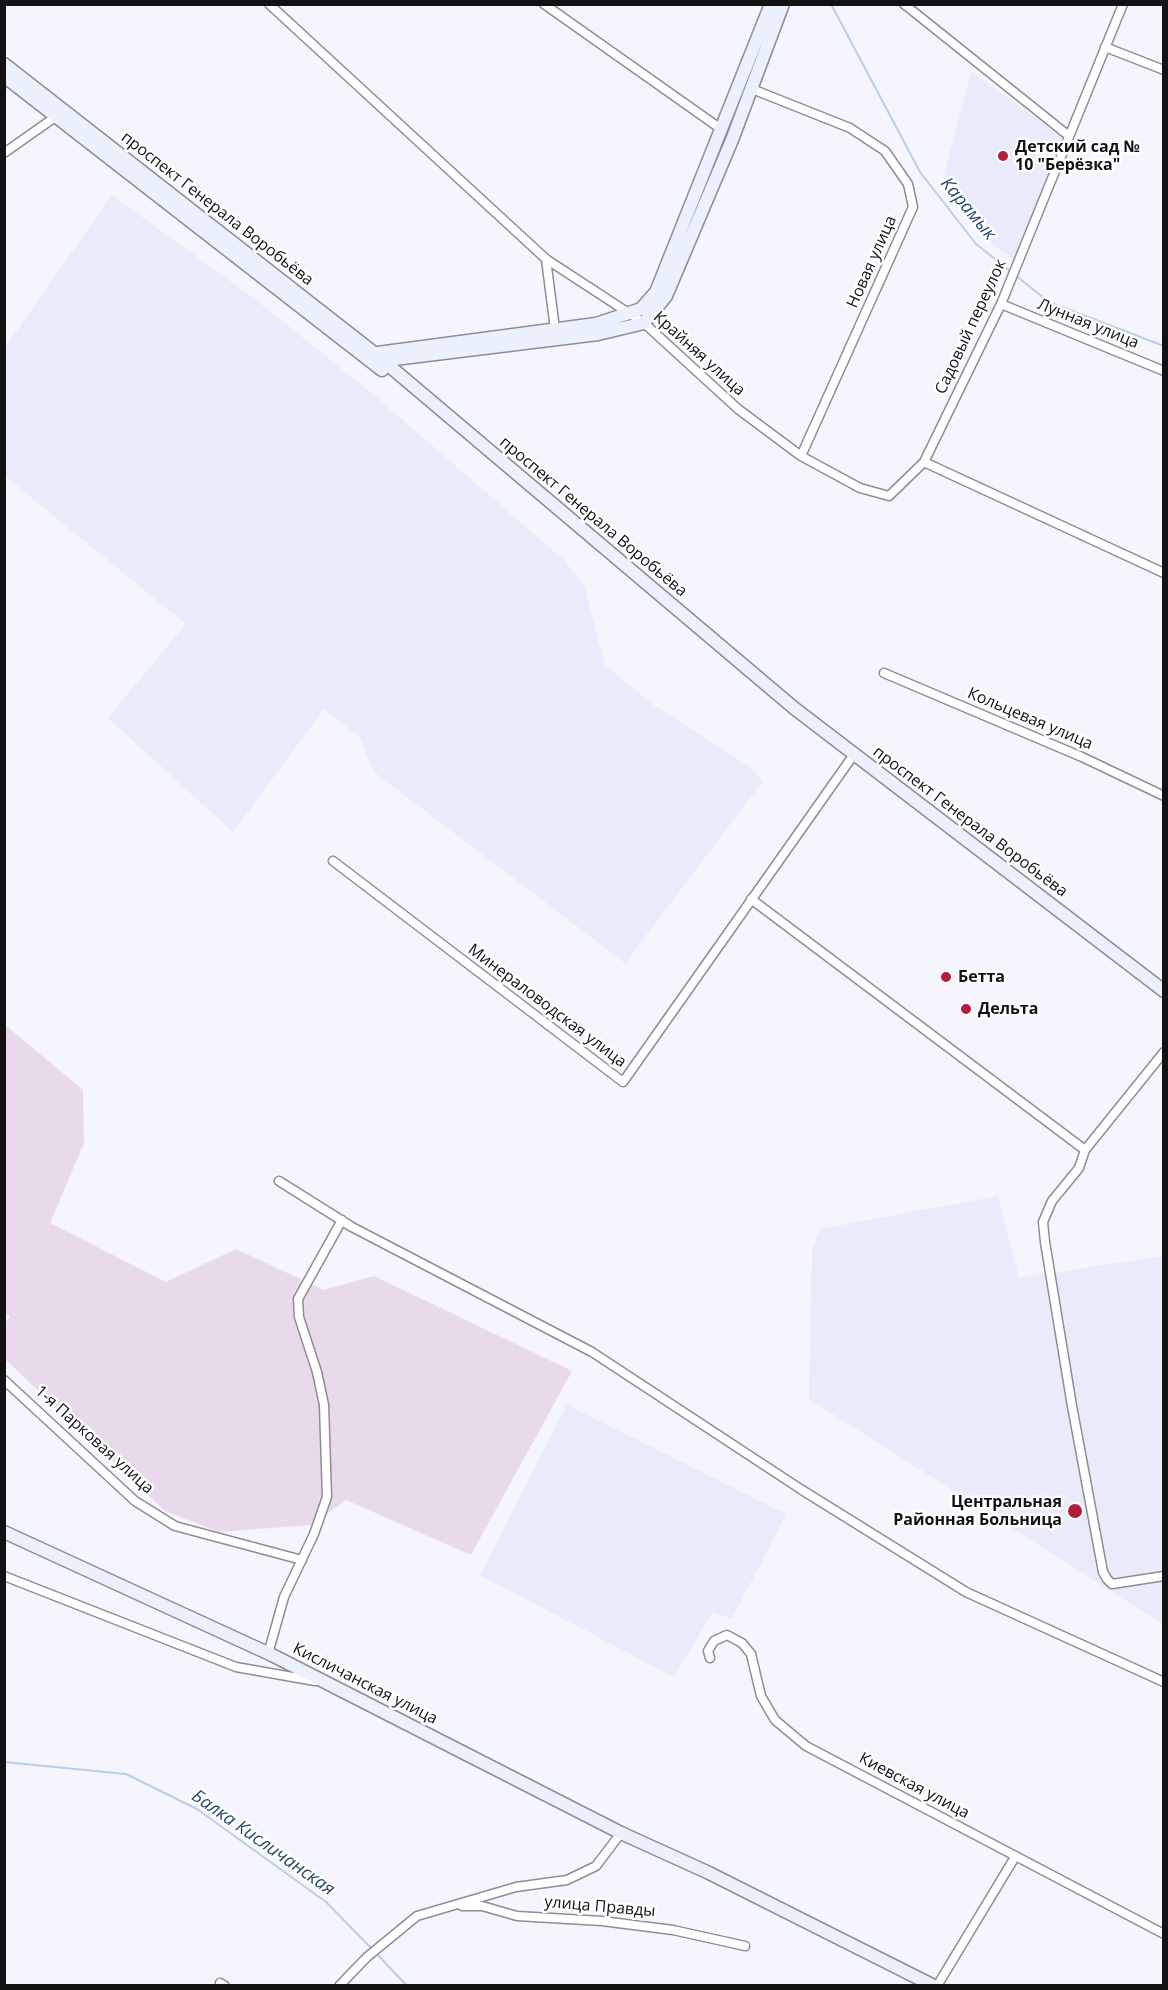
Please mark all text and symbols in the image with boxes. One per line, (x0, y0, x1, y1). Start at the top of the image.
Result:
street label: проспект Генерала Воробьёва (117, 128, 317, 290)
place label: Детский сад № 10 "Берёзка" (1015, 137, 1140, 175)
marker: Детский сад № 10 "Берёзка" (996, 149, 1010, 163)
water label: Карамык (936, 173, 1000, 245)
street label: Новая улица (843, 213, 901, 311)
street label: Садовый переулок (931, 257, 1011, 397)
street label: Лунная улица (1034, 295, 1142, 353)
street label: Крайняя улица (649, 308, 749, 400)
street label: проспект Генерала Воробьёва (495, 433, 691, 601)
street label: Кольцевая улица (964, 684, 1096, 754)
street label: проспект Генерала Воробьёва (869, 743, 1071, 901)
street label: Минераловодская улица (464, 940, 630, 1072)
place label: Бетта (958, 967, 1005, 987)
marker: Бетта (939, 970, 953, 984)
place label: Дельта (978, 999, 1038, 1019)
marker: Дельта (959, 1002, 973, 1016)
street label: 1-я Парковая улица (31, 1382, 157, 1498)
place label: Центральная Районная Больница (893, 1492, 1062, 1530)
marker: Центральная Районная Больница (1066, 1502, 1084, 1520)
street label: Кисличанская улица (289, 1639, 441, 1729)
street label: Киевская улица (856, 1749, 972, 1823)
water label: Балка Кисличанская (187, 1786, 339, 1900)
street label: улица Правды (544, 1893, 656, 1921)

